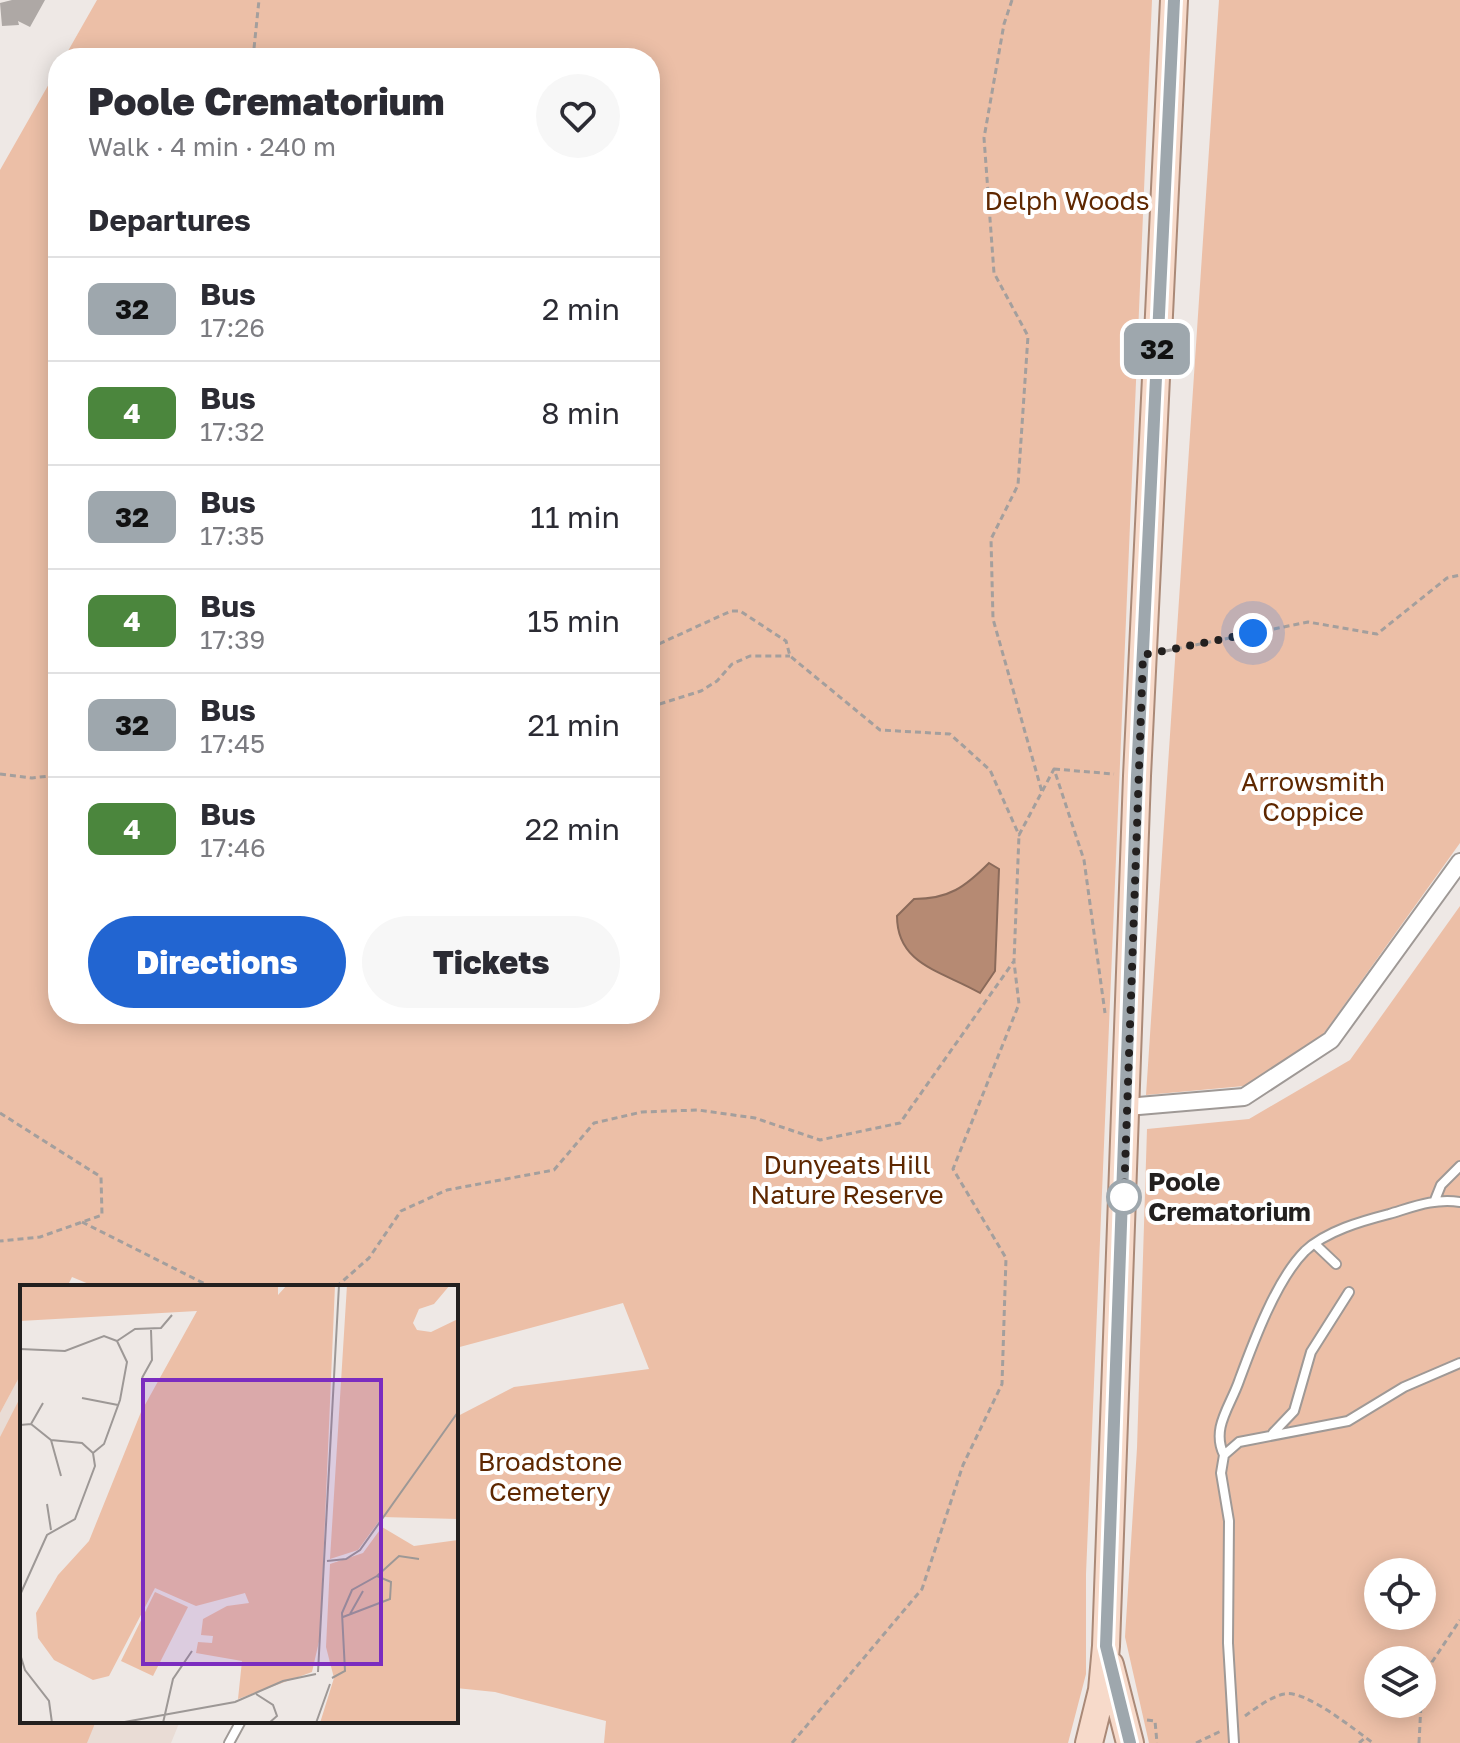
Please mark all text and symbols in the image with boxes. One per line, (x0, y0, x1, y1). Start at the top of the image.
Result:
button: heart (536, 74, 620, 158)
text: Poole Crematorium (88, 78, 445, 123)
text: Walk · 4 min · 240 m (88, 131, 336, 162)
park label: Delph Woods (985, 185, 1149, 216)
text: Departures (88, 202, 251, 238)
text: Bus (200, 276, 256, 312)
text: 2 min (542, 291, 620, 327)
text: 32 (115, 292, 149, 325)
text: 17:26 (200, 312, 265, 343)
line badge: 32 (1121, 323, 1193, 375)
text: 32 (1140, 332, 1174, 365)
text: Bus (200, 380, 256, 416)
text: 8 min (541, 395, 620, 431)
text: 4 (123, 396, 141, 429)
text: 17:32 (200, 416, 264, 447)
text: Bus (200, 484, 256, 520)
text: 11 min (530, 499, 620, 535)
text: 32 (115, 500, 149, 533)
text: 17:35 (200, 520, 264, 551)
text: Bus (200, 588, 256, 624)
text: 15 min (528, 603, 620, 639)
text: 4 (123, 604, 141, 637)
your location (1233, 613, 1273, 653)
text: 17:39 (200, 624, 265, 655)
text: Bus (200, 692, 256, 728)
text: 21 min (528, 707, 620, 743)
text: 32 (115, 708, 149, 741)
text: 17:45 (200, 728, 265, 759)
park label: Arrowsmith Coppice (1241, 766, 1385, 827)
text: Bus (200, 796, 256, 832)
text: 22 min (525, 811, 620, 847)
text: 4 (123, 812, 141, 845)
text: 17:46 (200, 832, 266, 863)
button: Directions (88, 916, 346, 1008)
button: Tickets (362, 916, 620, 1008)
park label: Dunyeats Hill Nature Reserve (750, 1149, 944, 1210)
place label: Poole Crematorium (1148, 1166, 1311, 1227)
marker: Poole Crematorium (1107, 1180, 1141, 1214)
inset map (20, 1285, 458, 1723)
park label: Broadstone Cemetery (478, 1446, 622, 1507)
map controls (1364, 1558, 1436, 1718)
button: locate (1364, 1558, 1436, 1630)
button: layers (1364, 1646, 1436, 1718)

